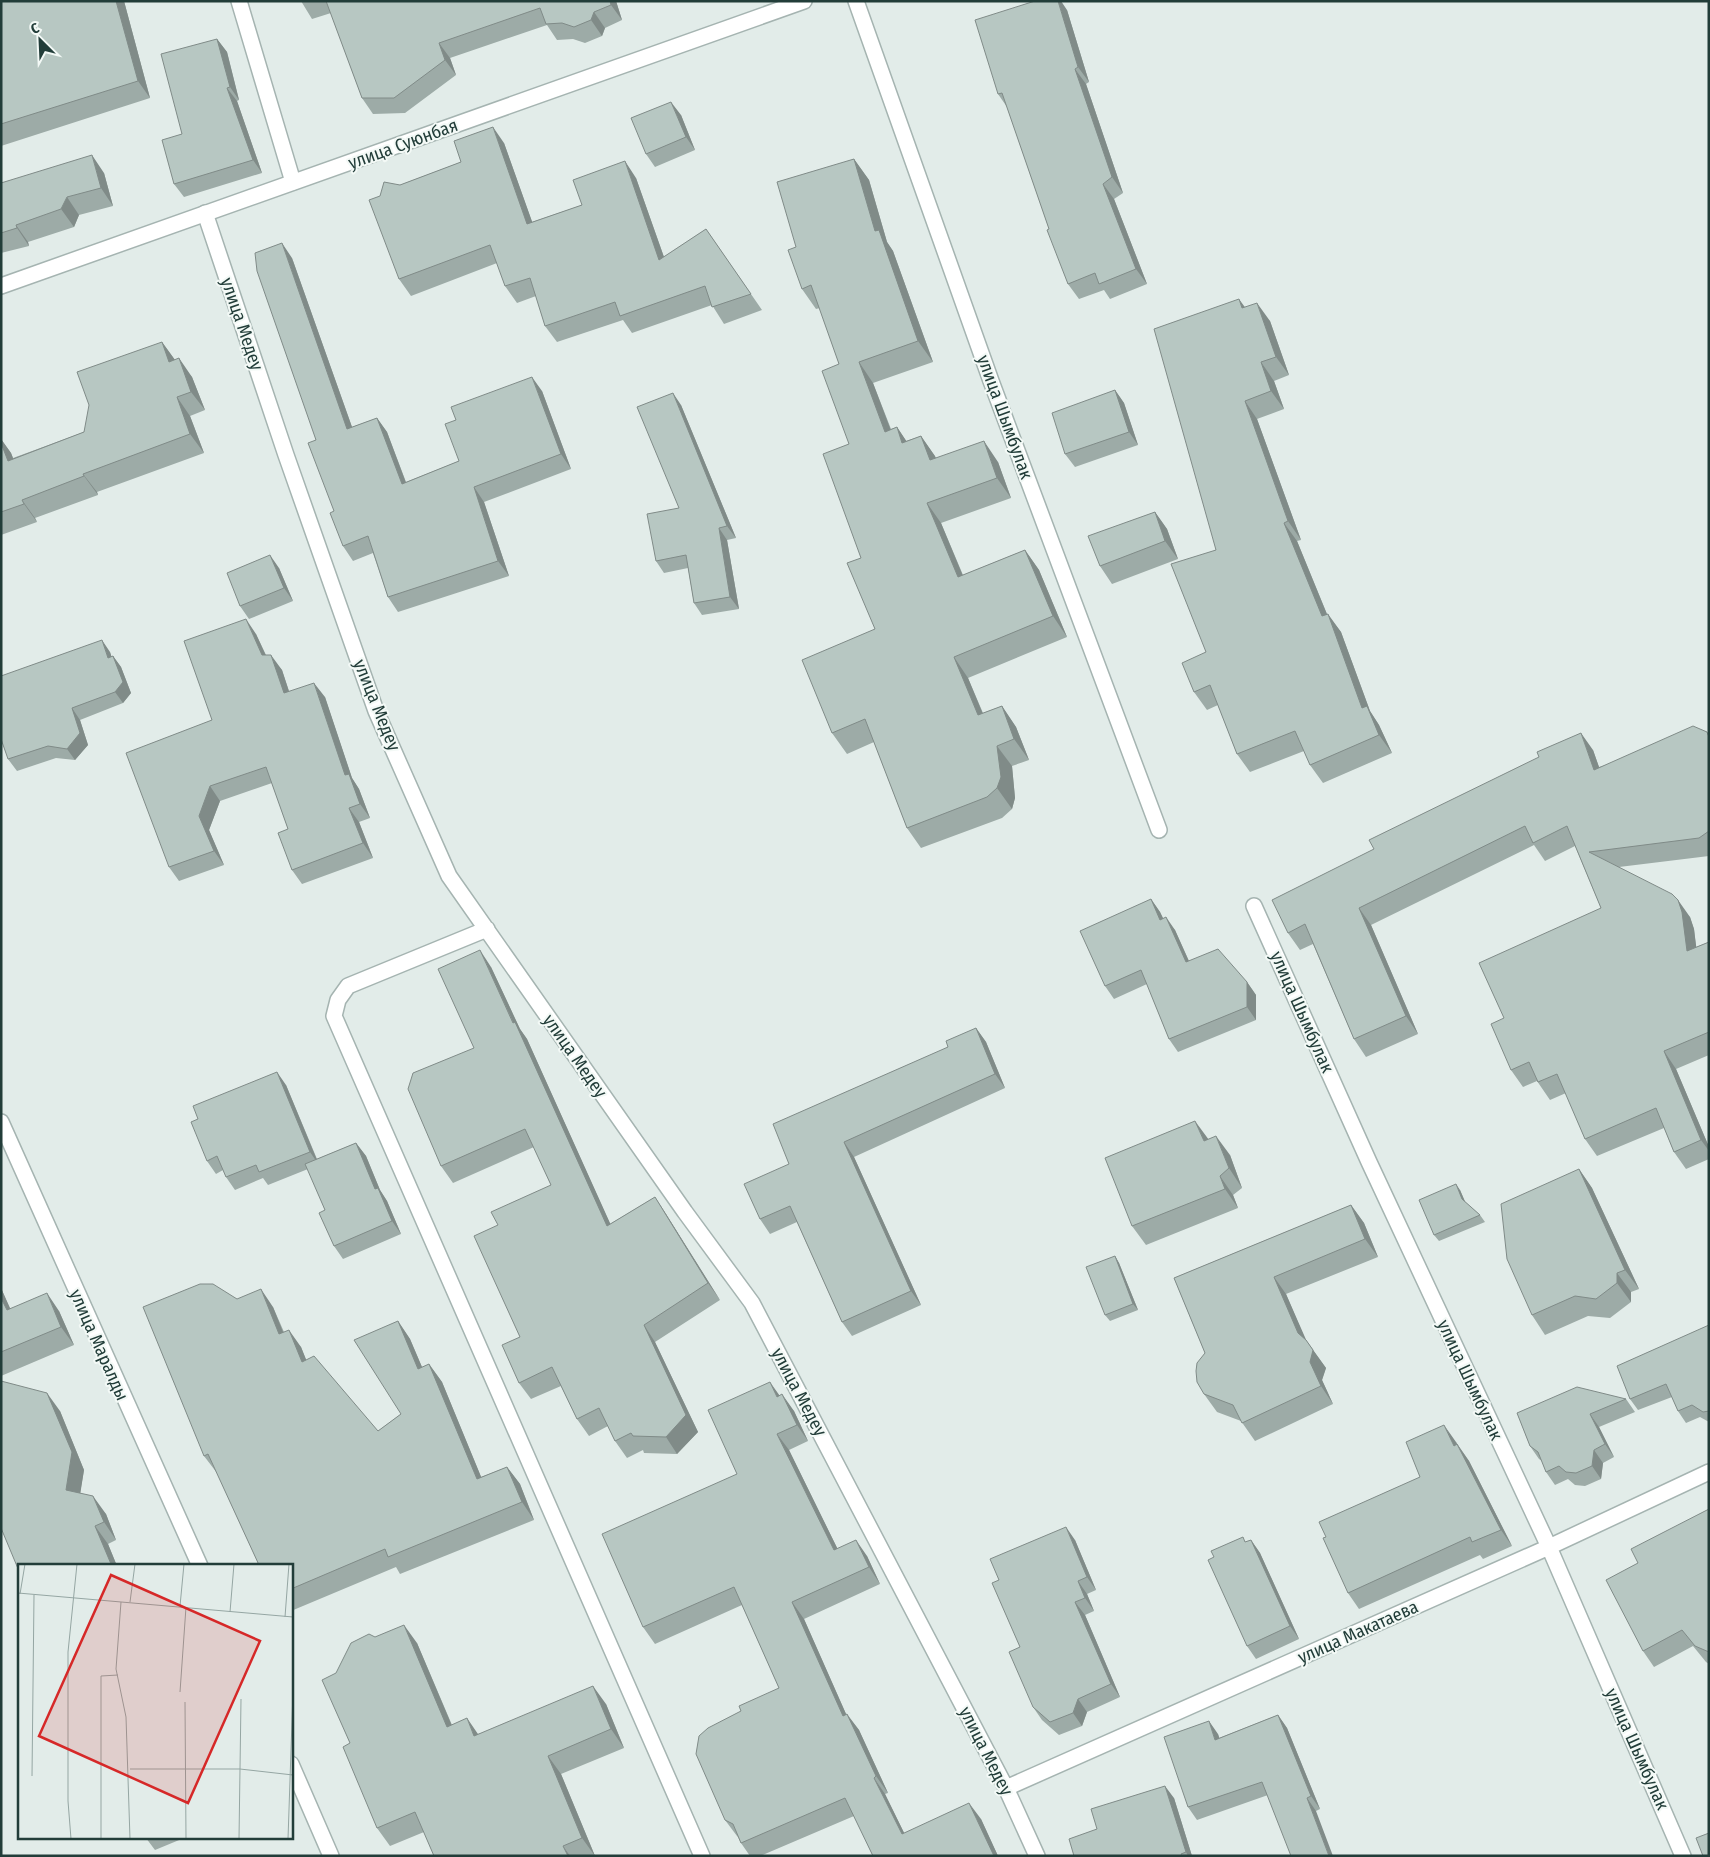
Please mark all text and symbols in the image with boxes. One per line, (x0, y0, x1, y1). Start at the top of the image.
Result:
north arrow (15, 15, 65, 65)
text: С (28, 19, 42, 38)
street label: улица Суюнбая (345, 114, 461, 174)
street label: улица Медеу (216, 275, 268, 373)
street label: улица Шымбулак (972, 352, 1038, 483)
street label: улица Медеу (349, 656, 405, 754)
street label: улица Шымбулак (1265, 948, 1339, 1077)
street label: улица Медеу (538, 1010, 612, 1102)
street label: улица Маралды (65, 1286, 133, 1404)
street label: улица Шымбулак (1432, 1316, 1508, 1444)
street label: улица Медеу (767, 1344, 831, 1440)
inset map (18, 1564, 292, 1840)
street label: улица Макатаева (1294, 1596, 1422, 1668)
street label: улица Шымбулак (1600, 1685, 1674, 1814)
street label: улица Медеу (954, 1703, 1018, 1799)

